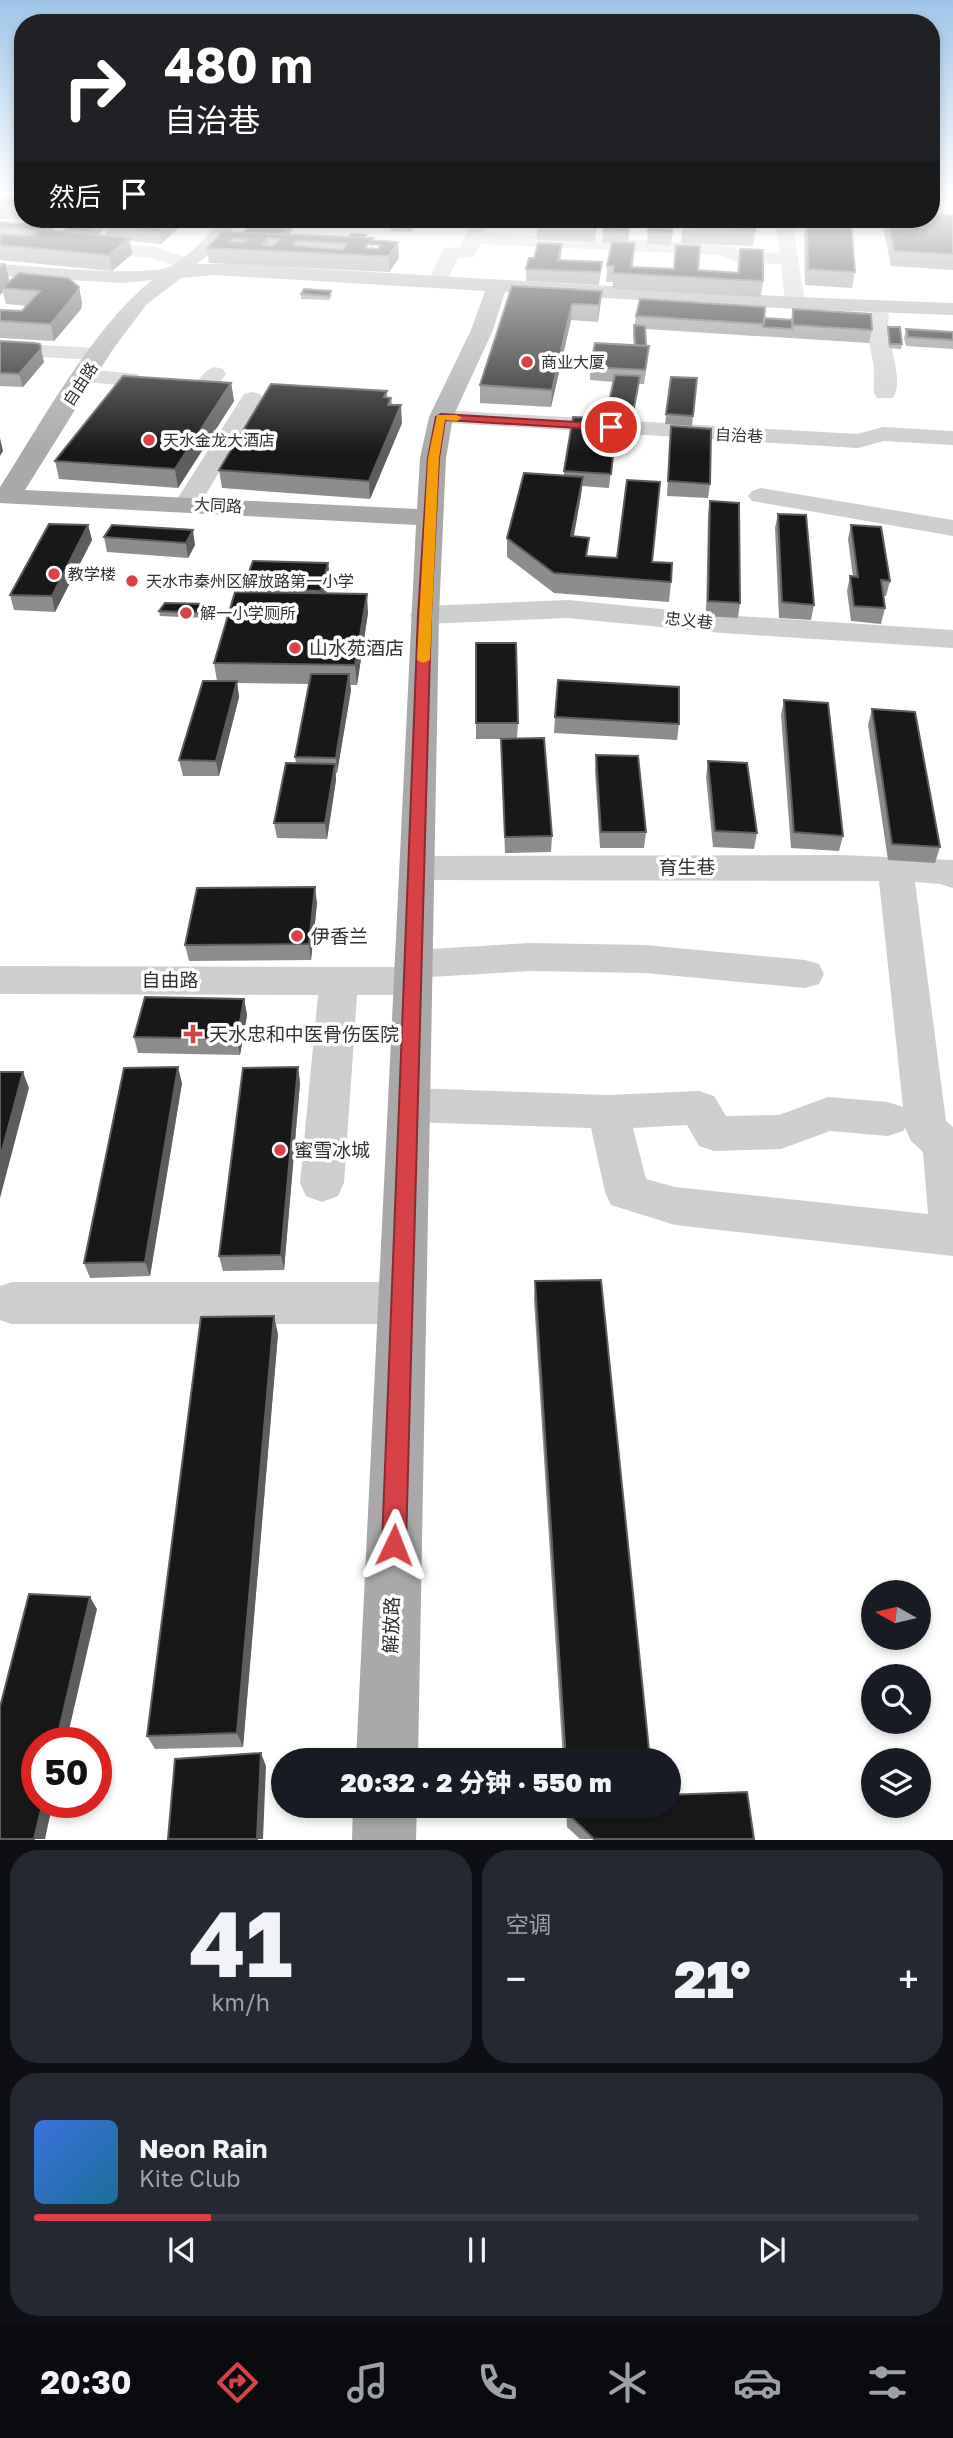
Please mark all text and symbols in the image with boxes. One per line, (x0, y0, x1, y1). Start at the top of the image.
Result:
text: 480 m (164, 35, 313, 94)
icon: right (49, 42, 140, 133)
text: 自治巷 (164, 101, 260, 139)
icon: arrive (115, 175, 153, 213)
text: 然后 (49, 181, 101, 212)
place label: 商业大厦 (541, 352, 605, 372)
marker: 商业大厦 (519, 354, 535, 370)
street label: 自由路 (59, 358, 101, 410)
pin (581, 397, 641, 457)
icon: arrive (592, 408, 630, 446)
street label: 自治巷 (715, 424, 763, 446)
place label: 天水金龙大酒店 (163, 430, 275, 450)
marker: 天水金龙大酒店 (141, 432, 157, 448)
street label: 大同路 (194, 494, 242, 516)
place label: 教学楼 (68, 564, 116, 584)
marker: 教学楼 (46, 566, 62, 582)
place label: 天水市秦州区解放路第一小学 (146, 571, 354, 591)
marker: 天水市秦州区解放路第一小学 (124, 573, 140, 589)
place label: 解一小学厕所 (200, 603, 296, 623)
marker: 解一小学厕所 (178, 605, 194, 621)
street label: 忠义巷 (664, 608, 714, 632)
place label: 山水苑酒店 (309, 636, 404, 659)
marker: 山水苑酒店 (287, 640, 303, 656)
street label: 育生巷 (658, 855, 716, 878)
place label: 伊香兰 (311, 924, 368, 947)
marker: 伊香兰 (289, 928, 305, 944)
street label: 自由路 (141, 968, 199, 991)
place label: 天水忠和中医骨伤医院 (209, 1022, 399, 1045)
marker: 天水忠和中医骨伤医院 (183, 1024, 203, 1044)
place label: 蜜雪冰城 (294, 1138, 370, 1161)
marker: 蜜雪冰城 (272, 1142, 288, 1158)
position arrow (357, 1508, 431, 1582)
north arrow (861, 1580, 931, 1650)
map controls (861, 1580, 931, 1818)
street label: 解放路 (378, 1596, 403, 1654)
button: search (861, 1664, 931, 1734)
speed limit sign: 50 (21, 1727, 112, 1818)
button: layers (861, 1748, 931, 1818)
text: 20:32 · 2 分钟 · 550 m (340, 1767, 612, 1798)
text: 41 (189, 1888, 293, 1997)
text: 空调 (506, 1910, 552, 1938)
text: 21° (674, 1947, 751, 2009)
text: − (506, 1956, 526, 2001)
text: + (898, 1956, 919, 2001)
text: km/h (211, 1988, 270, 2016)
text: Neon Rain (139, 2133, 268, 2164)
text: Kite Club (139, 2164, 240, 2192)
icon: previous (163, 2231, 201, 2269)
icon: pause (458, 2231, 496, 2269)
icon: next (753, 2231, 791, 2269)
icon: directions (213, 2358, 262, 2407)
icon: music (343, 2358, 392, 2407)
icon: phone (473, 2358, 522, 2407)
icon: climate (603, 2358, 652, 2407)
icon: car (733, 2358, 782, 2407)
icon: filters (863, 2358, 912, 2407)
text: 20:30 (41, 2363, 131, 2401)

